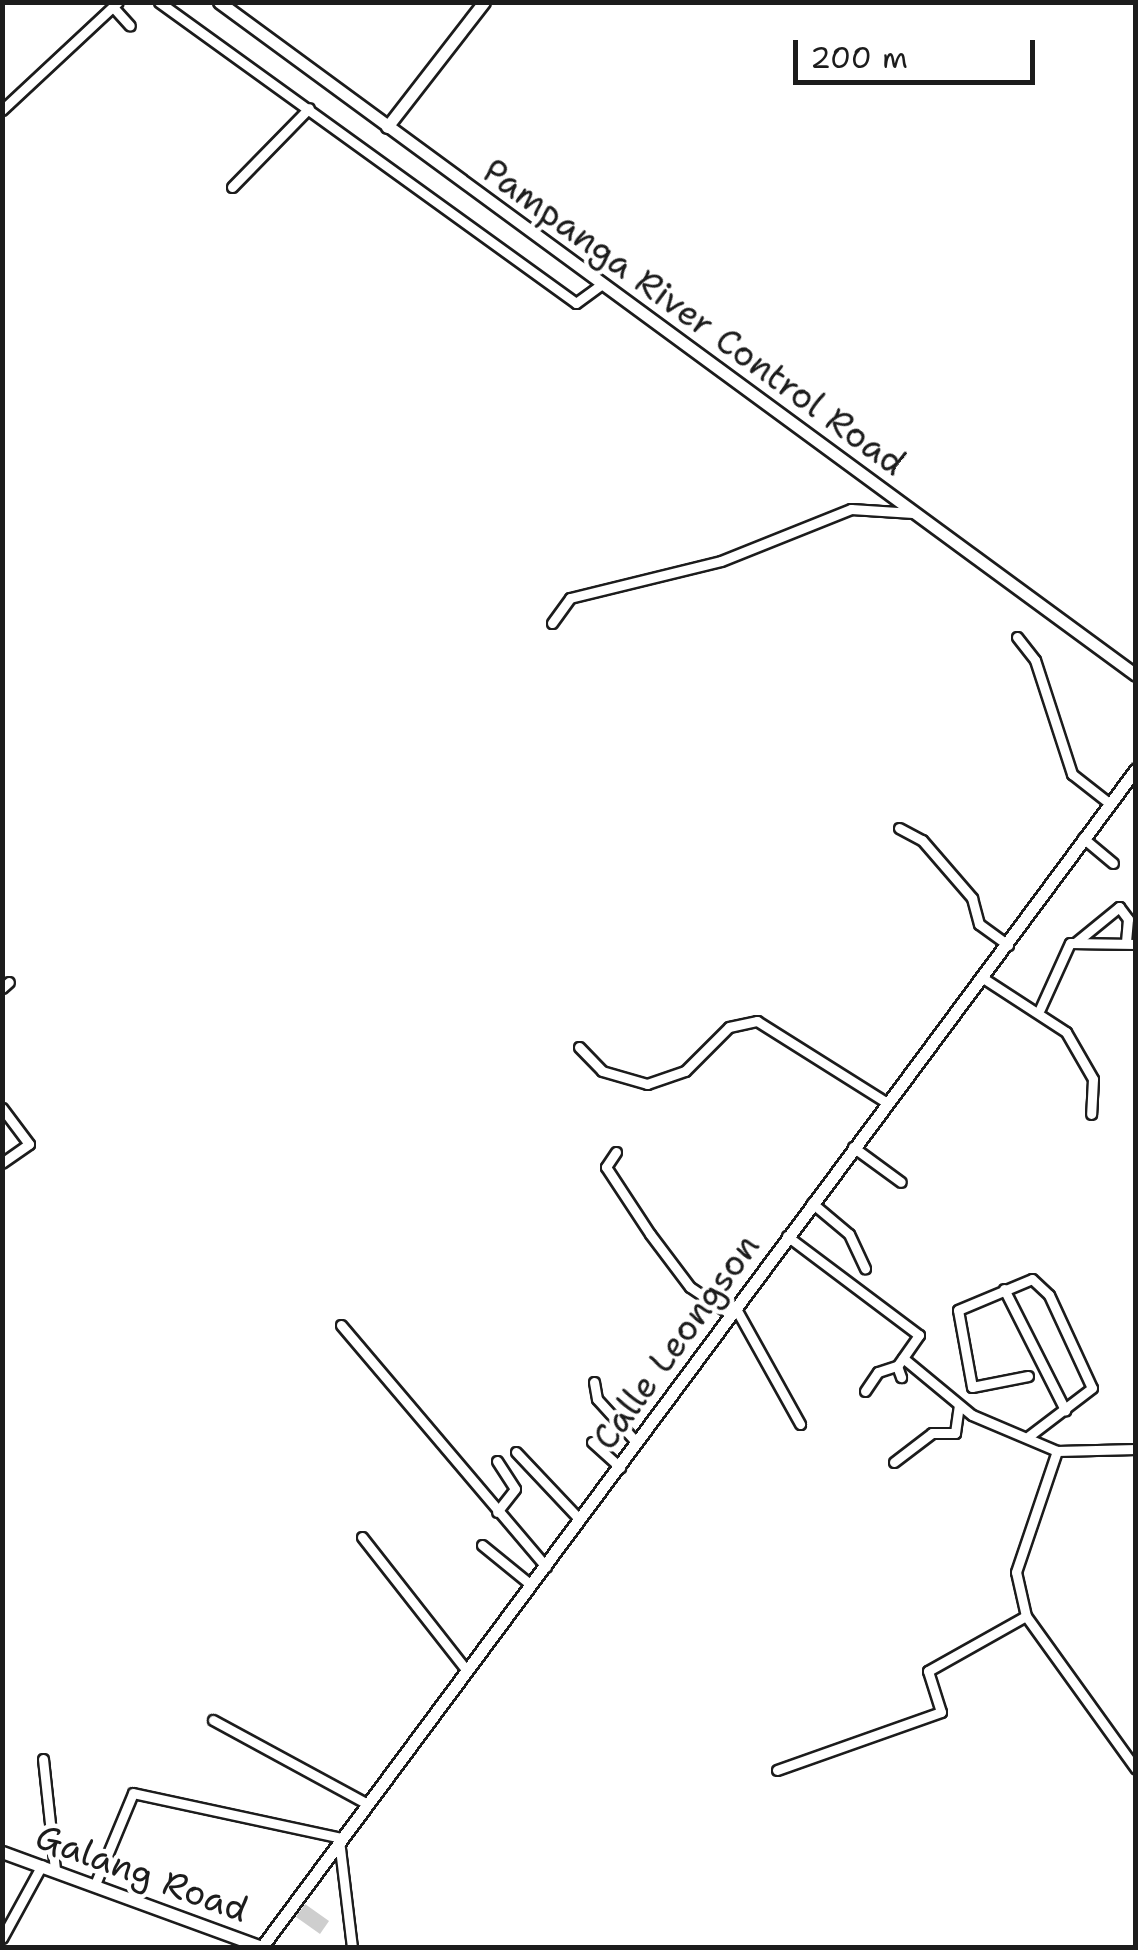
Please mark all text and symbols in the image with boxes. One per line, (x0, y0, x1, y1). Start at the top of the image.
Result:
scale bar (798, 20, 1040, 82)
text: 200 m (810, 37, 908, 78)
street label: Pampanga River Control Road (475, 150, 913, 484)
street label: Calle Leongson (584, 1226, 768, 1458)
street label: Galang Road (30, 1815, 254, 1931)

